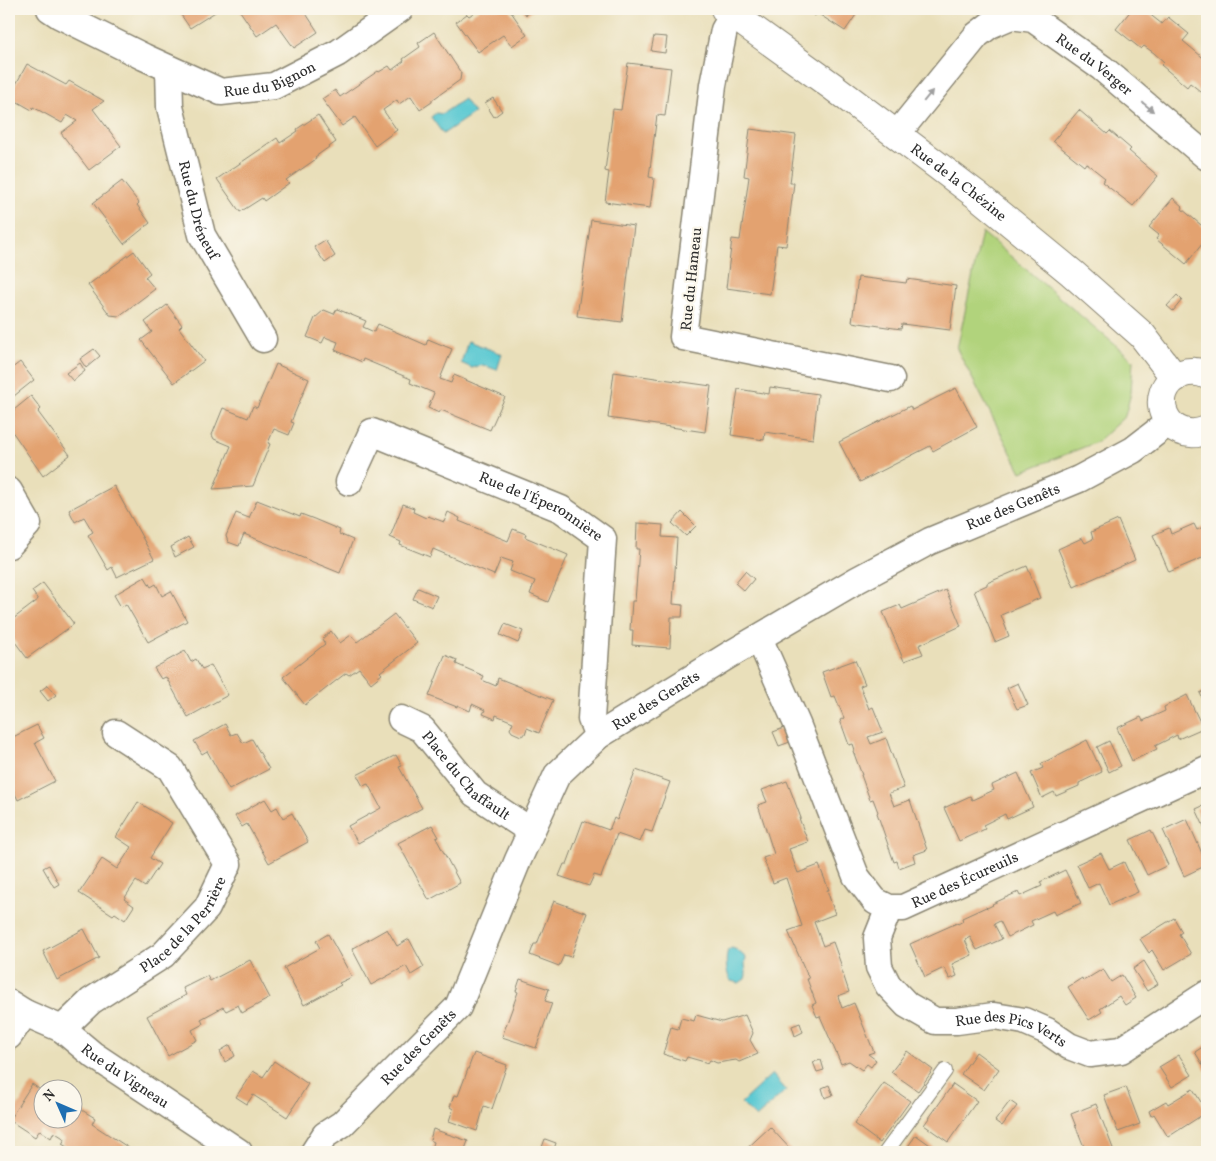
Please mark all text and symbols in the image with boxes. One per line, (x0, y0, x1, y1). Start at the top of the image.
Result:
street label: Rue du Verger (1051, 29, 1136, 101)
street label: Rue du Bignon (223, 57, 320, 104)
one-way arrow (922, 90, 933, 103)
one-way arrow (1141, 101, 1154, 112)
street label: Rue de la Chézine (905, 140, 1010, 227)
street label: Rue du Dréneuf (172, 159, 224, 266)
street label: Rue du Hameau (677, 226, 708, 332)
street label: Rue de l'Éperonnière (475, 468, 606, 547)
street label: Rue des Genêts (963, 479, 1064, 537)
street label: Rue des Genêts (609, 666, 704, 737)
street label: Place du Chaffault (416, 727, 514, 826)
street label: Rue des Écureuils (908, 848, 1022, 915)
street label: Place de la Perrière (136, 873, 232, 979)
street label: Rue des Genêts (377, 1005, 462, 1091)
street label: Rue des Pics Verts (954, 1007, 1070, 1053)
street label: Rue du Vigneau (76, 1040, 173, 1114)
north arrow (32, 1078, 82, 1128)
text: N (40, 1086, 60, 1106)

